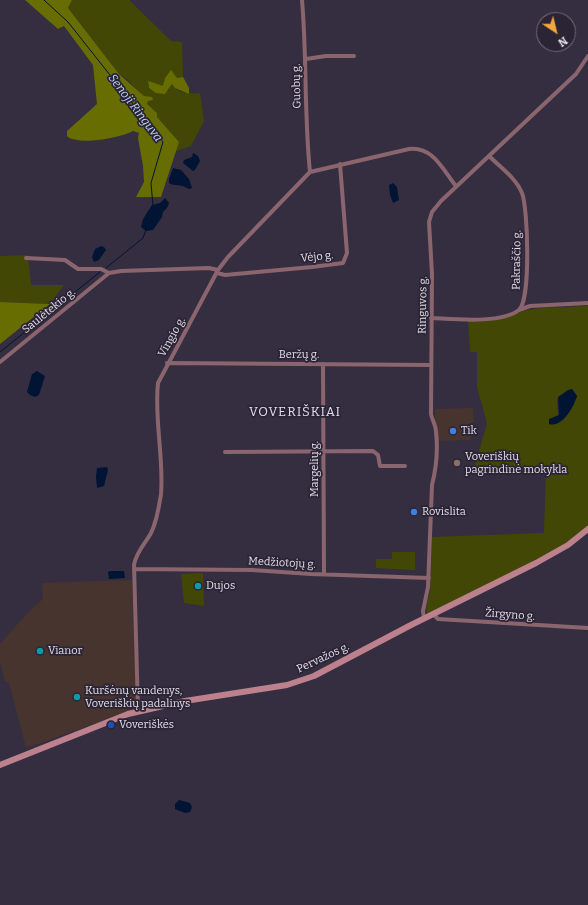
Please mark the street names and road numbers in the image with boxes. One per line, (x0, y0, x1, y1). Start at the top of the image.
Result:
street label: Guobų g. (290, 63, 304, 109)
street label: Pakraščio g. (510, 230, 524, 290)
street label: Vėjo g. (300, 249, 334, 265)
street label: Ringuvos g. (416, 276, 430, 334)
street label: Saulėtekio g. (20, 286, 78, 336)
street label: Vingio g. (156, 315, 188, 359)
street label: Beržų g. (279, 348, 319, 362)
street label: Margelių g. (308, 441, 322, 497)
street label: Medžiotojų g. (248, 555, 316, 571)
street label: Žirgyno g. (484, 607, 536, 623)
street label: Pervažos g. (295, 640, 351, 676)

